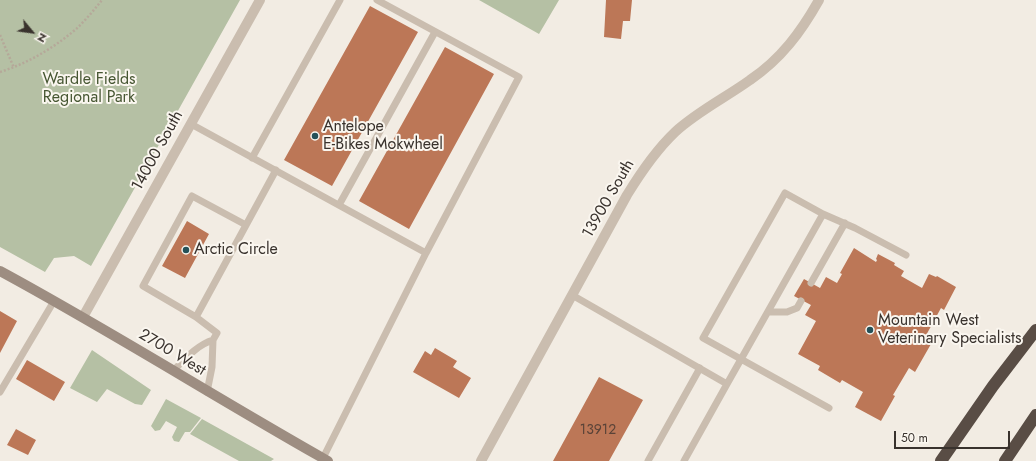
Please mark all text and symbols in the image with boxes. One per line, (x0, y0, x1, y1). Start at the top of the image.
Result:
north arrow (12, 12, 52, 52)
text: N (33, 30, 52, 46)
park label: Wardle Fields Regional Park (43, 70, 135, 108)
street label: 14000 South (128, 108, 188, 194)
place label: Antelope E-Bikes Mokwheel (323, 117, 443, 155)
marker: Antelope E-Bikes Mokwheel (310, 131, 320, 141)
street label: 13900 South (579, 156, 639, 242)
place label: Arctic Circle (194, 240, 278, 260)
marker: Arctic Circle (181, 245, 191, 255)
place label: Mountain West Veterinary Specialists (878, 311, 1021, 349)
marker: Mountain West Veterinary Specialists (865, 325, 875, 335)
street label: 2700 West (135, 326, 209, 380)
house number: 13912 (580, 423, 616, 439)
scale bar (896, 423, 1012, 449)
text: 50 m (901, 429, 928, 447)

